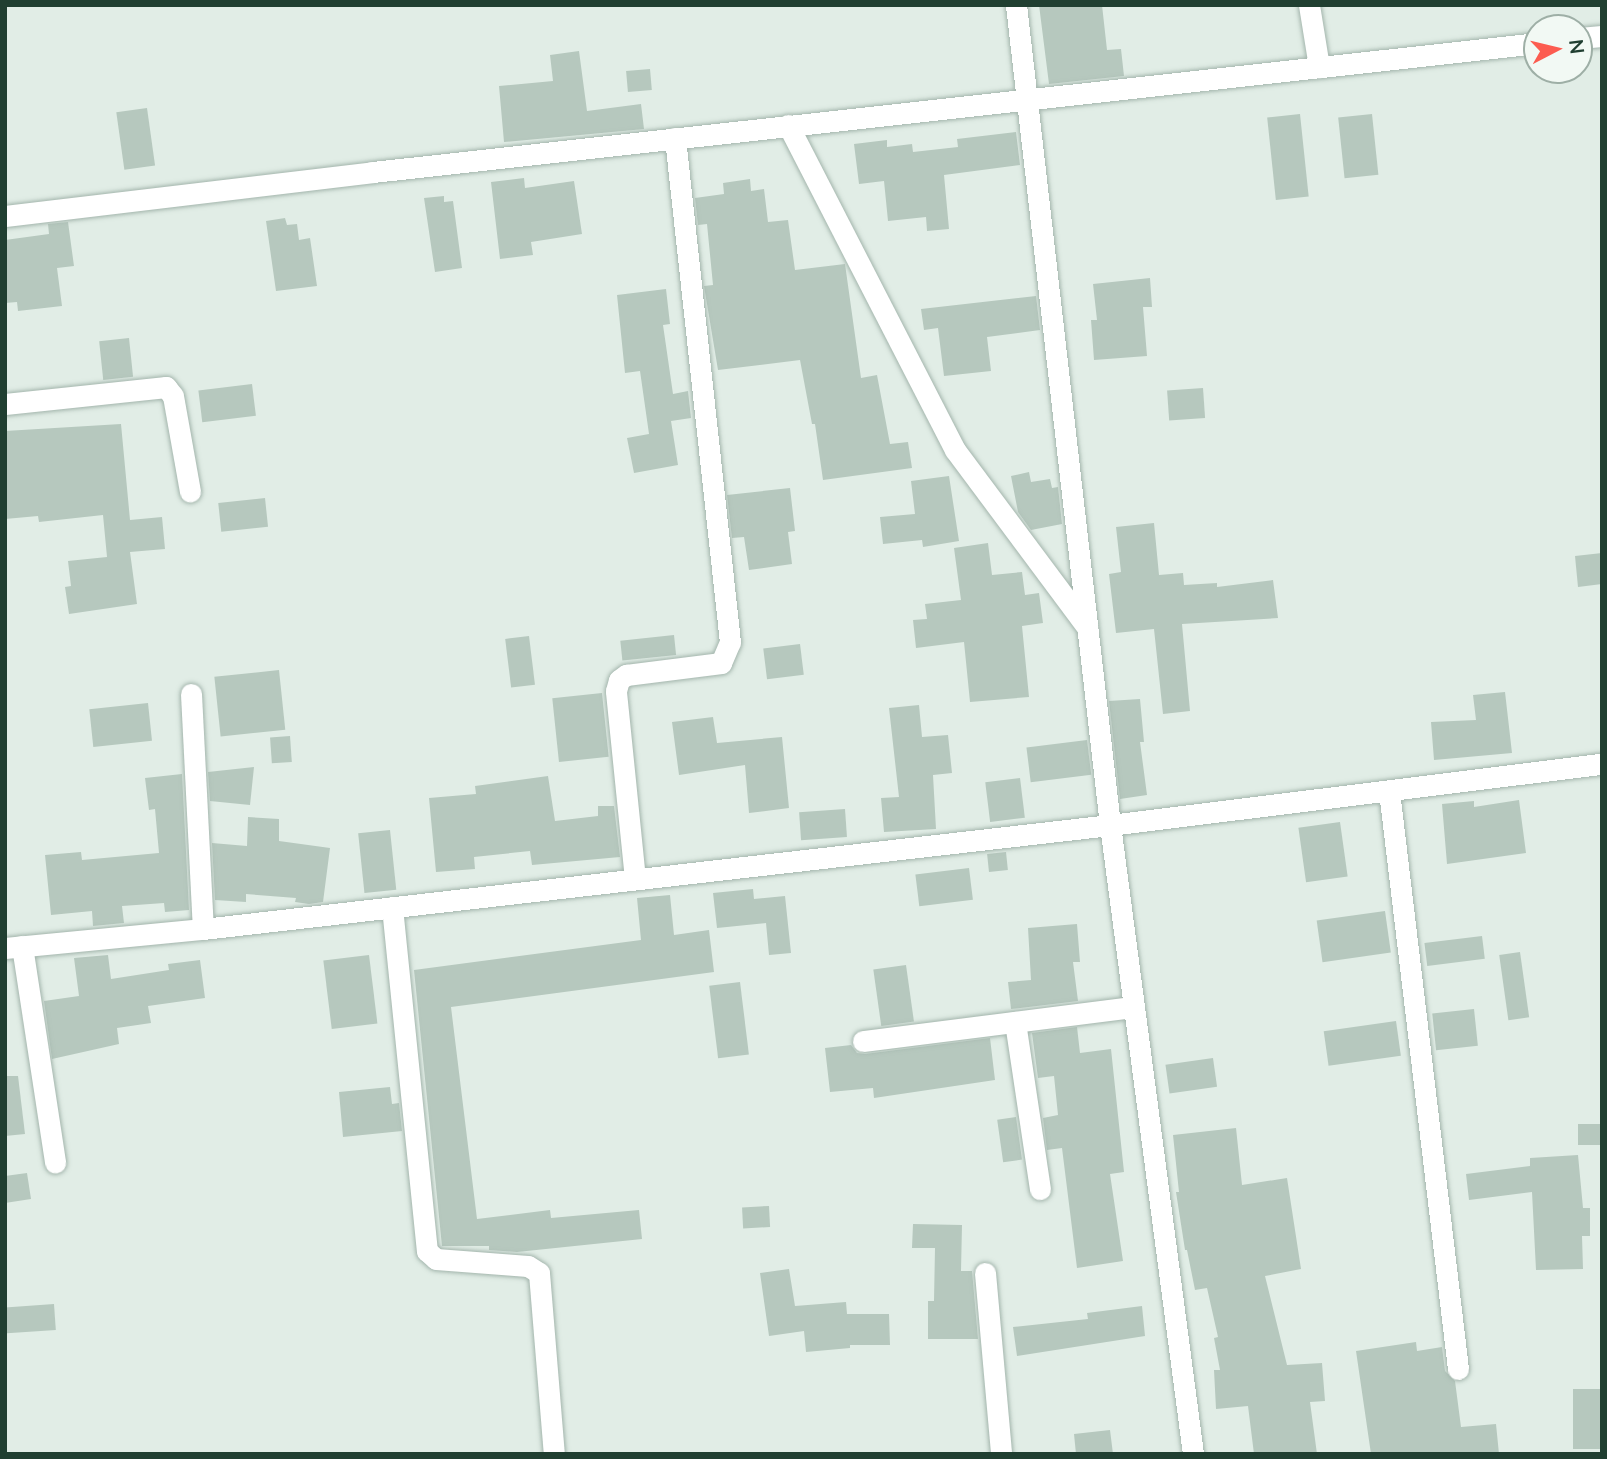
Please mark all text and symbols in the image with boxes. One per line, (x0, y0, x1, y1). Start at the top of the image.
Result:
north arrow (1523, 14, 1593, 84)
text: N (1565, 38, 1590, 55)

